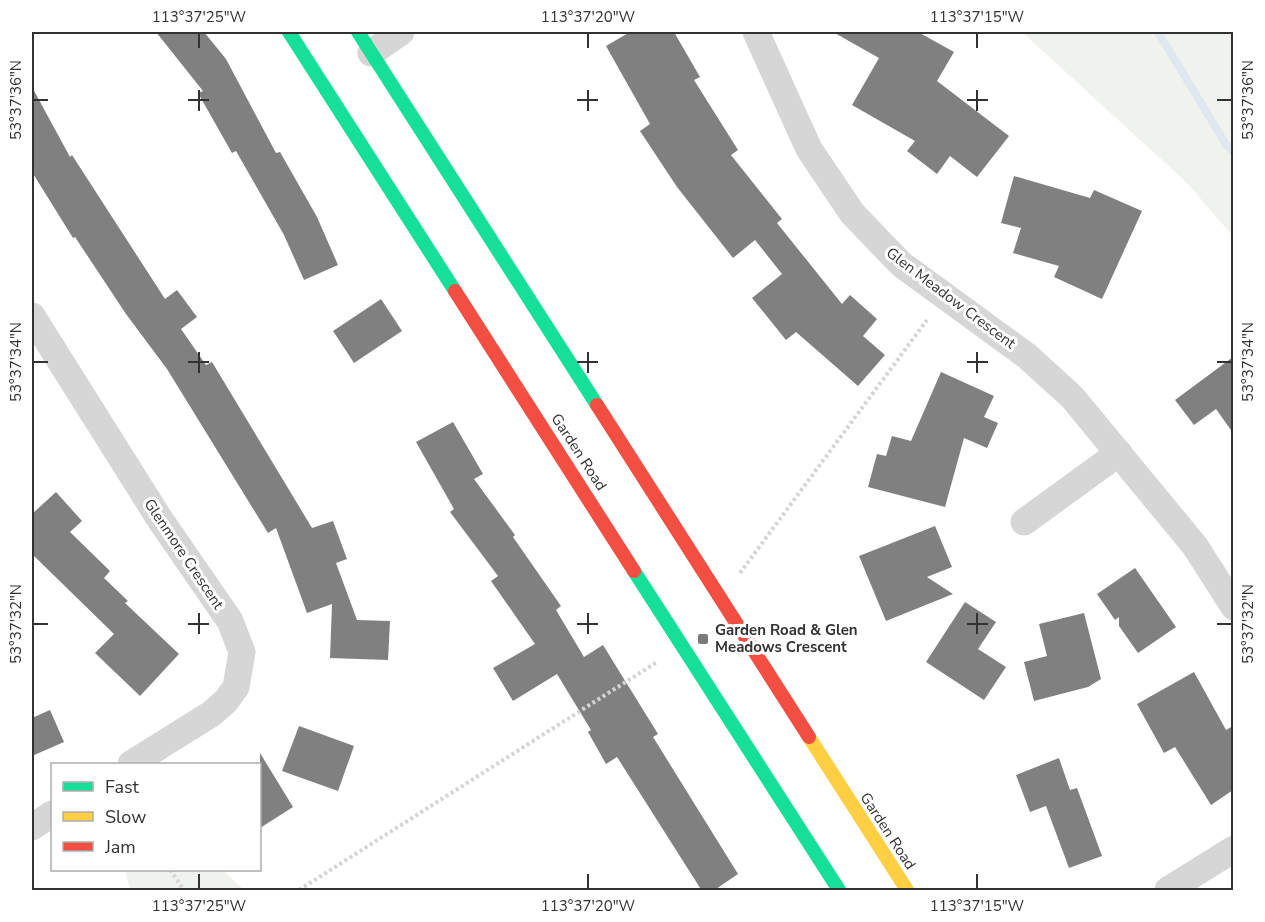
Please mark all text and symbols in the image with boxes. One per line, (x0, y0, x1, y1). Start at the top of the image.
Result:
text: 113°37'25"W (152, 7, 247, 27)
text: 113°37'20"W (541, 7, 636, 27)
text: 113°37'15"W (930, 7, 1025, 27)
text: 53°37'36"N (6, 60, 26, 140)
text: 53°37'36"N (1238, 60, 1258, 140)
street label: Glen Meadow Crescent (882, 243, 1020, 354)
text: 53°37'34"N (6, 322, 26, 402)
text: 53°37'34"N (1238, 322, 1258, 402)
street label: Garden Road (547, 410, 611, 494)
street label: Glenmore Crescent (140, 495, 229, 614)
text: 53°37'32"N (6, 584, 26, 664)
text: 53°37'32"N (1238, 584, 1258, 664)
place label: Garden Road & Glen Meadows Crescent (715, 620, 858, 657)
marker: Garden Road & Glen Meadows Crescent (696, 632, 710, 646)
legend (51, 763, 261, 871)
text: Fast (105, 775, 140, 799)
street label: Garden Road (856, 789, 920, 873)
text: Slow (105, 805, 146, 829)
text: Jam (104, 835, 136, 859)
text: 113°37'25"W (152, 896, 247, 916)
text: 113°37'20"W (541, 896, 636, 916)
text: 113°37'15"W (930, 896, 1025, 916)

